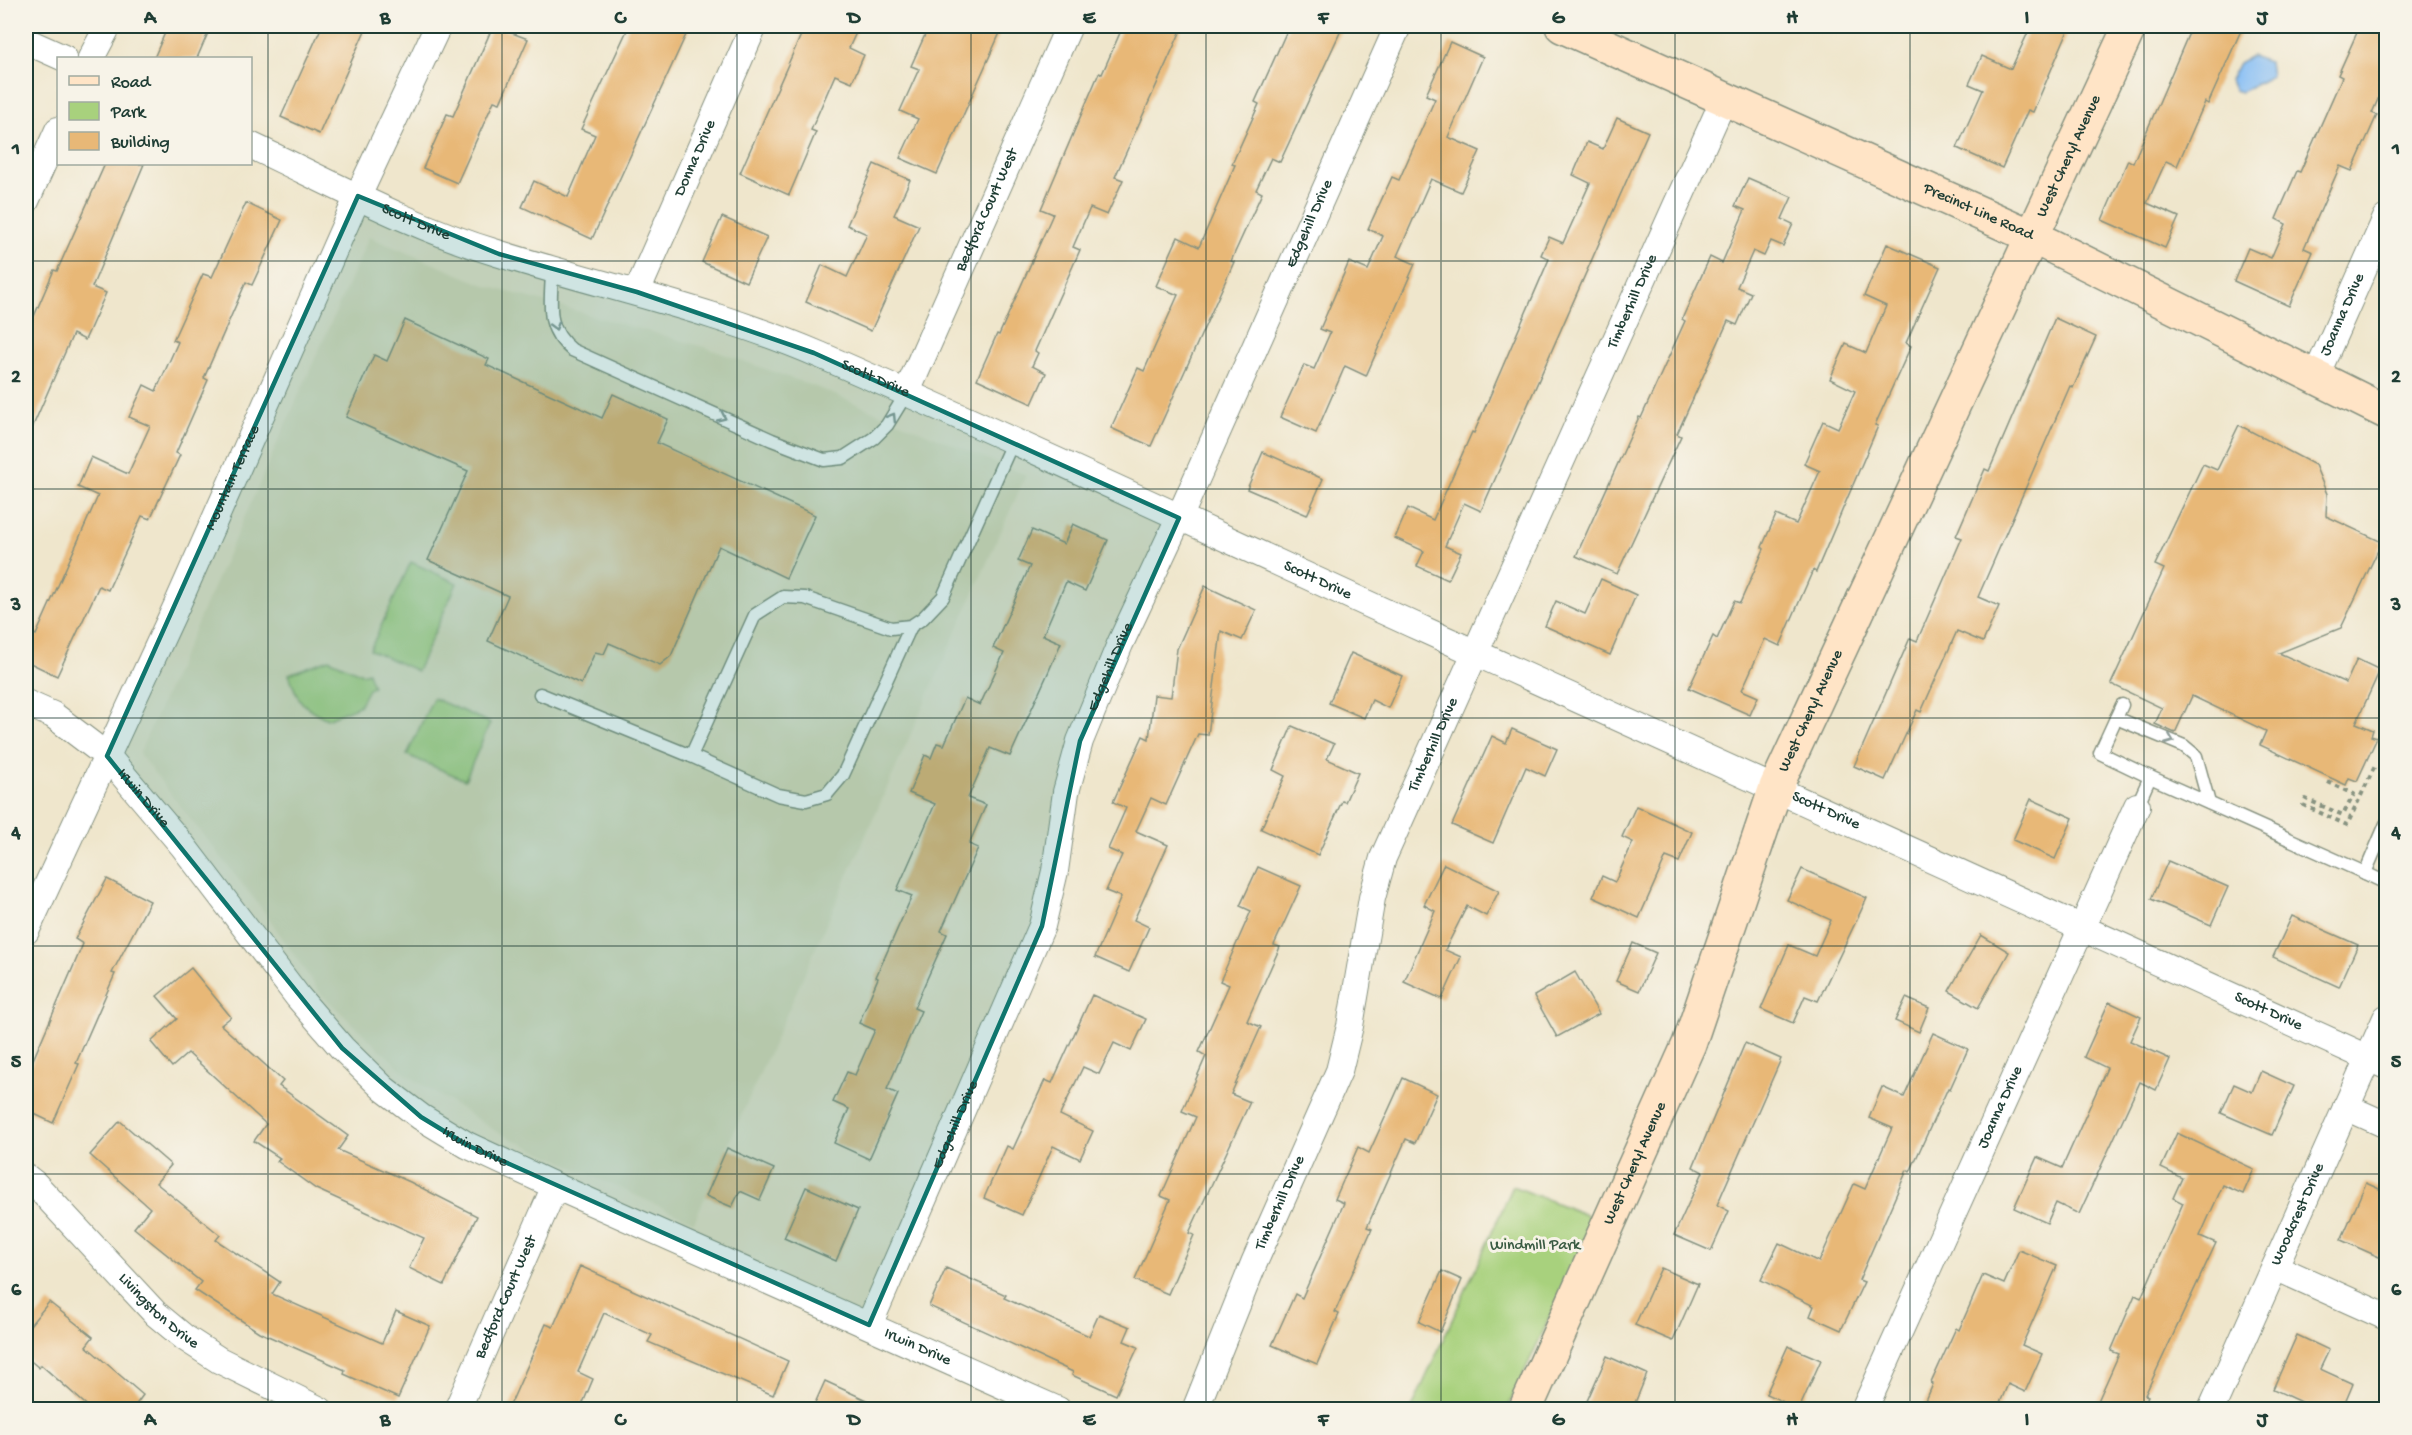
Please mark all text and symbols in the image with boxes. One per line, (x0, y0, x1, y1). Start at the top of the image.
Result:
text: A (143, 8, 158, 31)
text: B (379, 8, 391, 31)
text: C (614, 8, 628, 31)
text: D (845, 8, 861, 31)
text: E (1083, 8, 1097, 31)
text: F (1317, 8, 1330, 31)
text: G (1552, 8, 1566, 31)
text: H (1786, 8, 1798, 31)
text: I (2025, 8, 2030, 31)
text: J (2256, 8, 2269, 31)
legend (57, 57, 252, 165)
text: Road (111, 73, 152, 94)
street label: West Cheryl Avenue (2033, 91, 2106, 220)
text: Park (110, 103, 147, 124)
street label: Donna Drive (670, 117, 721, 200)
text: Building (110, 133, 170, 154)
text: 1 (11, 139, 20, 162)
text: 1 (2391, 139, 2400, 162)
street label: Bedford Court West (951, 144, 1024, 276)
street label: Edgehill Drive (1282, 176, 1338, 271)
street label: Precinct Line Road (1919, 179, 2038, 246)
street label: Scott Drive (378, 200, 453, 246)
street label: Timberhill Drive (1603, 251, 1663, 353)
street label: Joanna Drive (2316, 270, 2370, 359)
one-way arrow (547, 321, 560, 331)
street label: Scott Drive (838, 356, 913, 403)
text: 2 (11, 367, 21, 390)
text: 2 (2391, 367, 2401, 390)
one-way arrow (715, 409, 726, 421)
one-way arrow (884, 413, 896, 423)
street label: Mountain Terrace (202, 422, 265, 534)
street label: Scott Drive (1280, 557, 1355, 605)
text: 3 (10, 595, 21, 618)
text: 3 (2390, 595, 2401, 618)
street label: Edgehill Drive (1084, 619, 1138, 714)
street label: West Cheryl Avenue (1775, 646, 1848, 775)
street label: Timberhill Drive (1404, 694, 1463, 796)
one-way arrow (2164, 733, 2175, 745)
street label: Irwin Drive (113, 765, 174, 833)
street label: Scott Drive (1789, 787, 1863, 835)
text: 4 (10, 823, 21, 846)
text: 4 (2390, 823, 2401, 846)
street label: Scott Drive (2231, 988, 2306, 1036)
text: 5 (11, 1052, 22, 1075)
text: 5 (2391, 1052, 2402, 1075)
street label: Joanna Drive (1974, 1063, 2028, 1152)
street label: Edgehill Drive (928, 1077, 984, 1172)
street label: West Cheryl Avenue (1600, 1099, 1671, 1228)
street label: Irwin Drive (438, 1122, 511, 1172)
street label: Timberhill Drive (1251, 1152, 1310, 1254)
street label: Woodcrest Drive (2267, 1160, 2330, 1269)
street label: Bedford Court West (471, 1231, 542, 1363)
park label: Windmill Park (1490, 1237, 1582, 1256)
street label: Livingston Drive (114, 1270, 203, 1354)
text: 6 (11, 1280, 22, 1303)
text: 6 (2391, 1280, 2402, 1303)
street label: Irwin Drive (881, 1324, 955, 1371)
text: A (143, 1410, 158, 1433)
text: B (379, 1410, 391, 1433)
text: C (614, 1410, 628, 1433)
text: D (845, 1410, 861, 1433)
text: E (1083, 1410, 1097, 1433)
text: F (1317, 1410, 1330, 1433)
text: G (1552, 1410, 1566, 1433)
text: H (1786, 1410, 1798, 1433)
text: I (2025, 1410, 2030, 1433)
text: J (2256, 1410, 2269, 1433)

